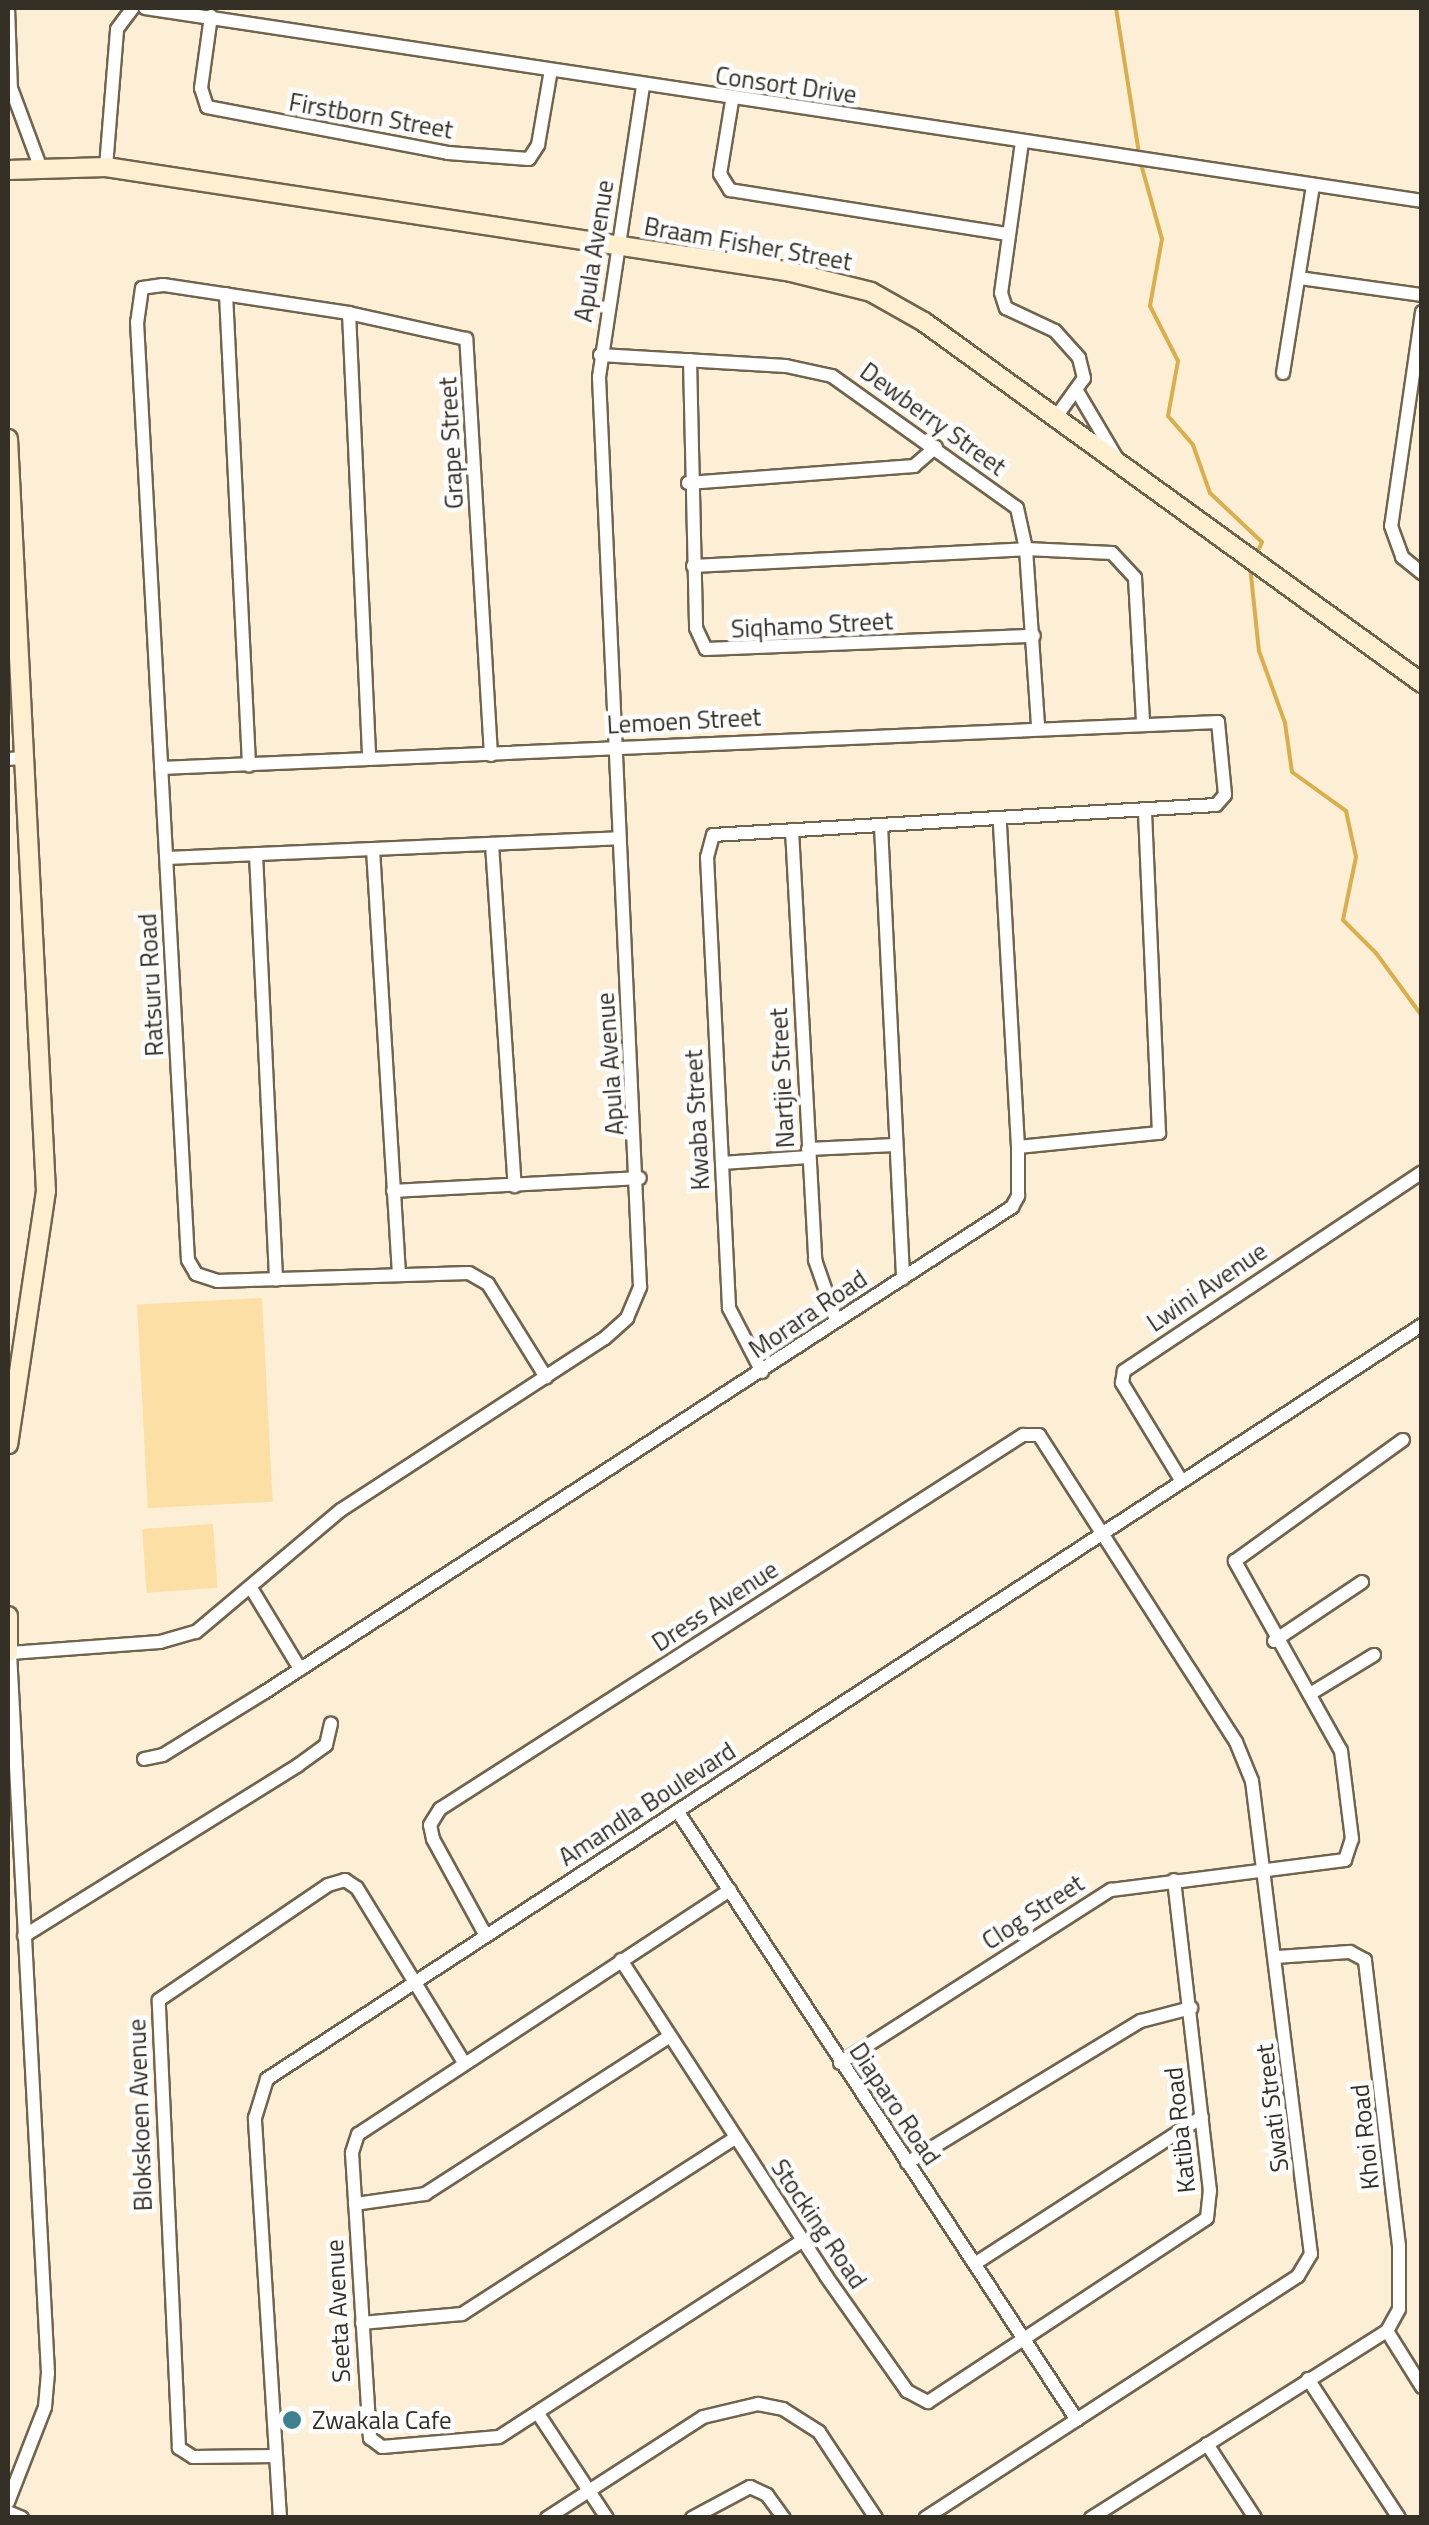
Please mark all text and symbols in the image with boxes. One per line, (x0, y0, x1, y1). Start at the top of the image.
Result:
street label: Consort Drive (713, 60, 859, 110)
street label: Firstborn Street (287, 87, 455, 145)
street label: Apula Avenue (568, 178, 620, 324)
street label: Braam Fisher Street (642, 211, 854, 277)
street label: Dewberry Street (854, 356, 1012, 482)
street label: Grape Street (433, 376, 469, 510)
street label: Siqhamo Street (730, 606, 894, 644)
street label: Lemoen Street (606, 702, 762, 740)
street label: Ratsuru Road (132, 913, 170, 1057)
street label: Apula Avenue (590, 991, 630, 1137)
street label: Nartjie Street (763, 1007, 801, 1149)
street label: Kwaba Street (678, 1049, 716, 1191)
street label: Lwini Avenue (1141, 1236, 1273, 1338)
street label: Morara Road (743, 1264, 873, 1364)
street label: Dress Avenue (646, 1554, 784, 1658)
street label: Amandla Boulevard (553, 1736, 741, 1872)
street label: Clog Street (976, 1868, 1090, 1956)
street label: Blokskoen Avenue (122, 2018, 158, 2212)
street label: Diaparo Road (843, 2037, 947, 2171)
street label: Swati Street (1249, 2042, 1295, 2174)
street label: Katiba Road (1158, 2066, 1202, 2194)
street label: Khoi Road (1345, 2083, 1385, 2191)
street label: Stocking Road (765, 2154, 873, 2294)
street label: Seeta Avenue (319, 2238, 357, 2384)
place label: Zwakala Cafe (312, 2405, 452, 2435)
marker: Zwakala Cafe (281, 2409, 303, 2431)

